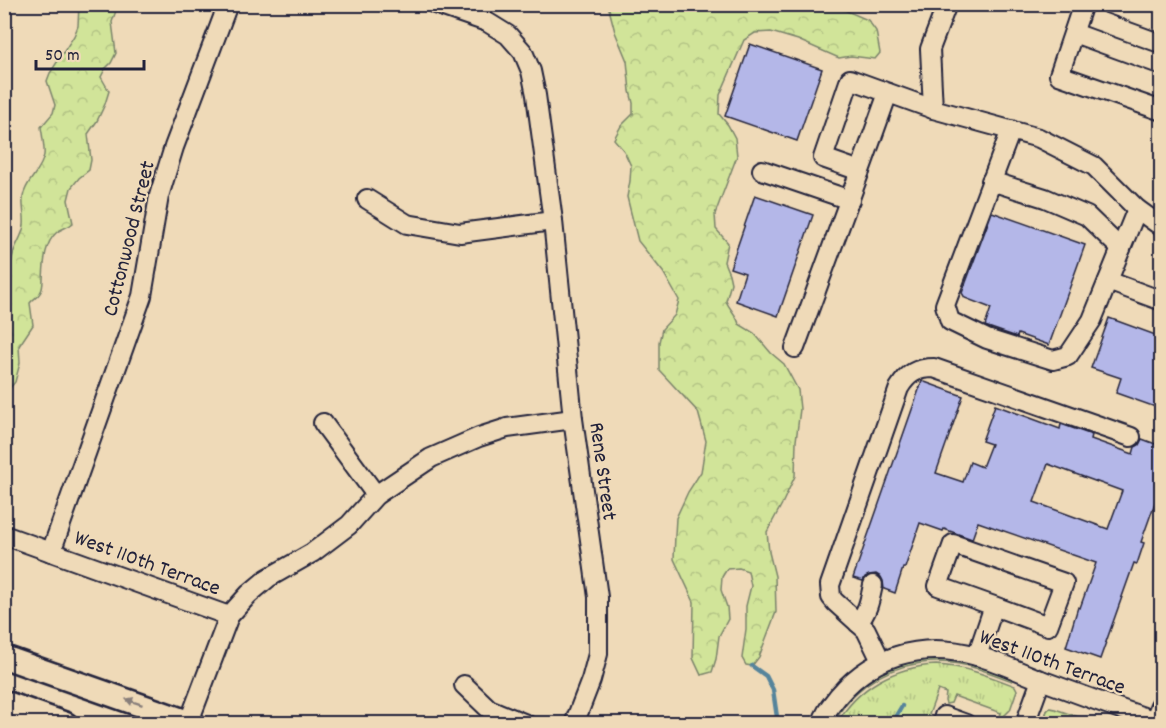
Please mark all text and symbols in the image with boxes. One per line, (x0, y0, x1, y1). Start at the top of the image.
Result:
scale bar (36, 33, 144, 71)
text: 50 m (45, 44, 80, 69)
street label: Cottonwood Street (96, 158, 165, 320)
street label: Rene Street (579, 420, 624, 523)
street label: West 110th Terrace (70, 524, 224, 605)
street label: West 110th Terrace (975, 623, 1129, 704)
one-way arrow (125, 697, 143, 707)

